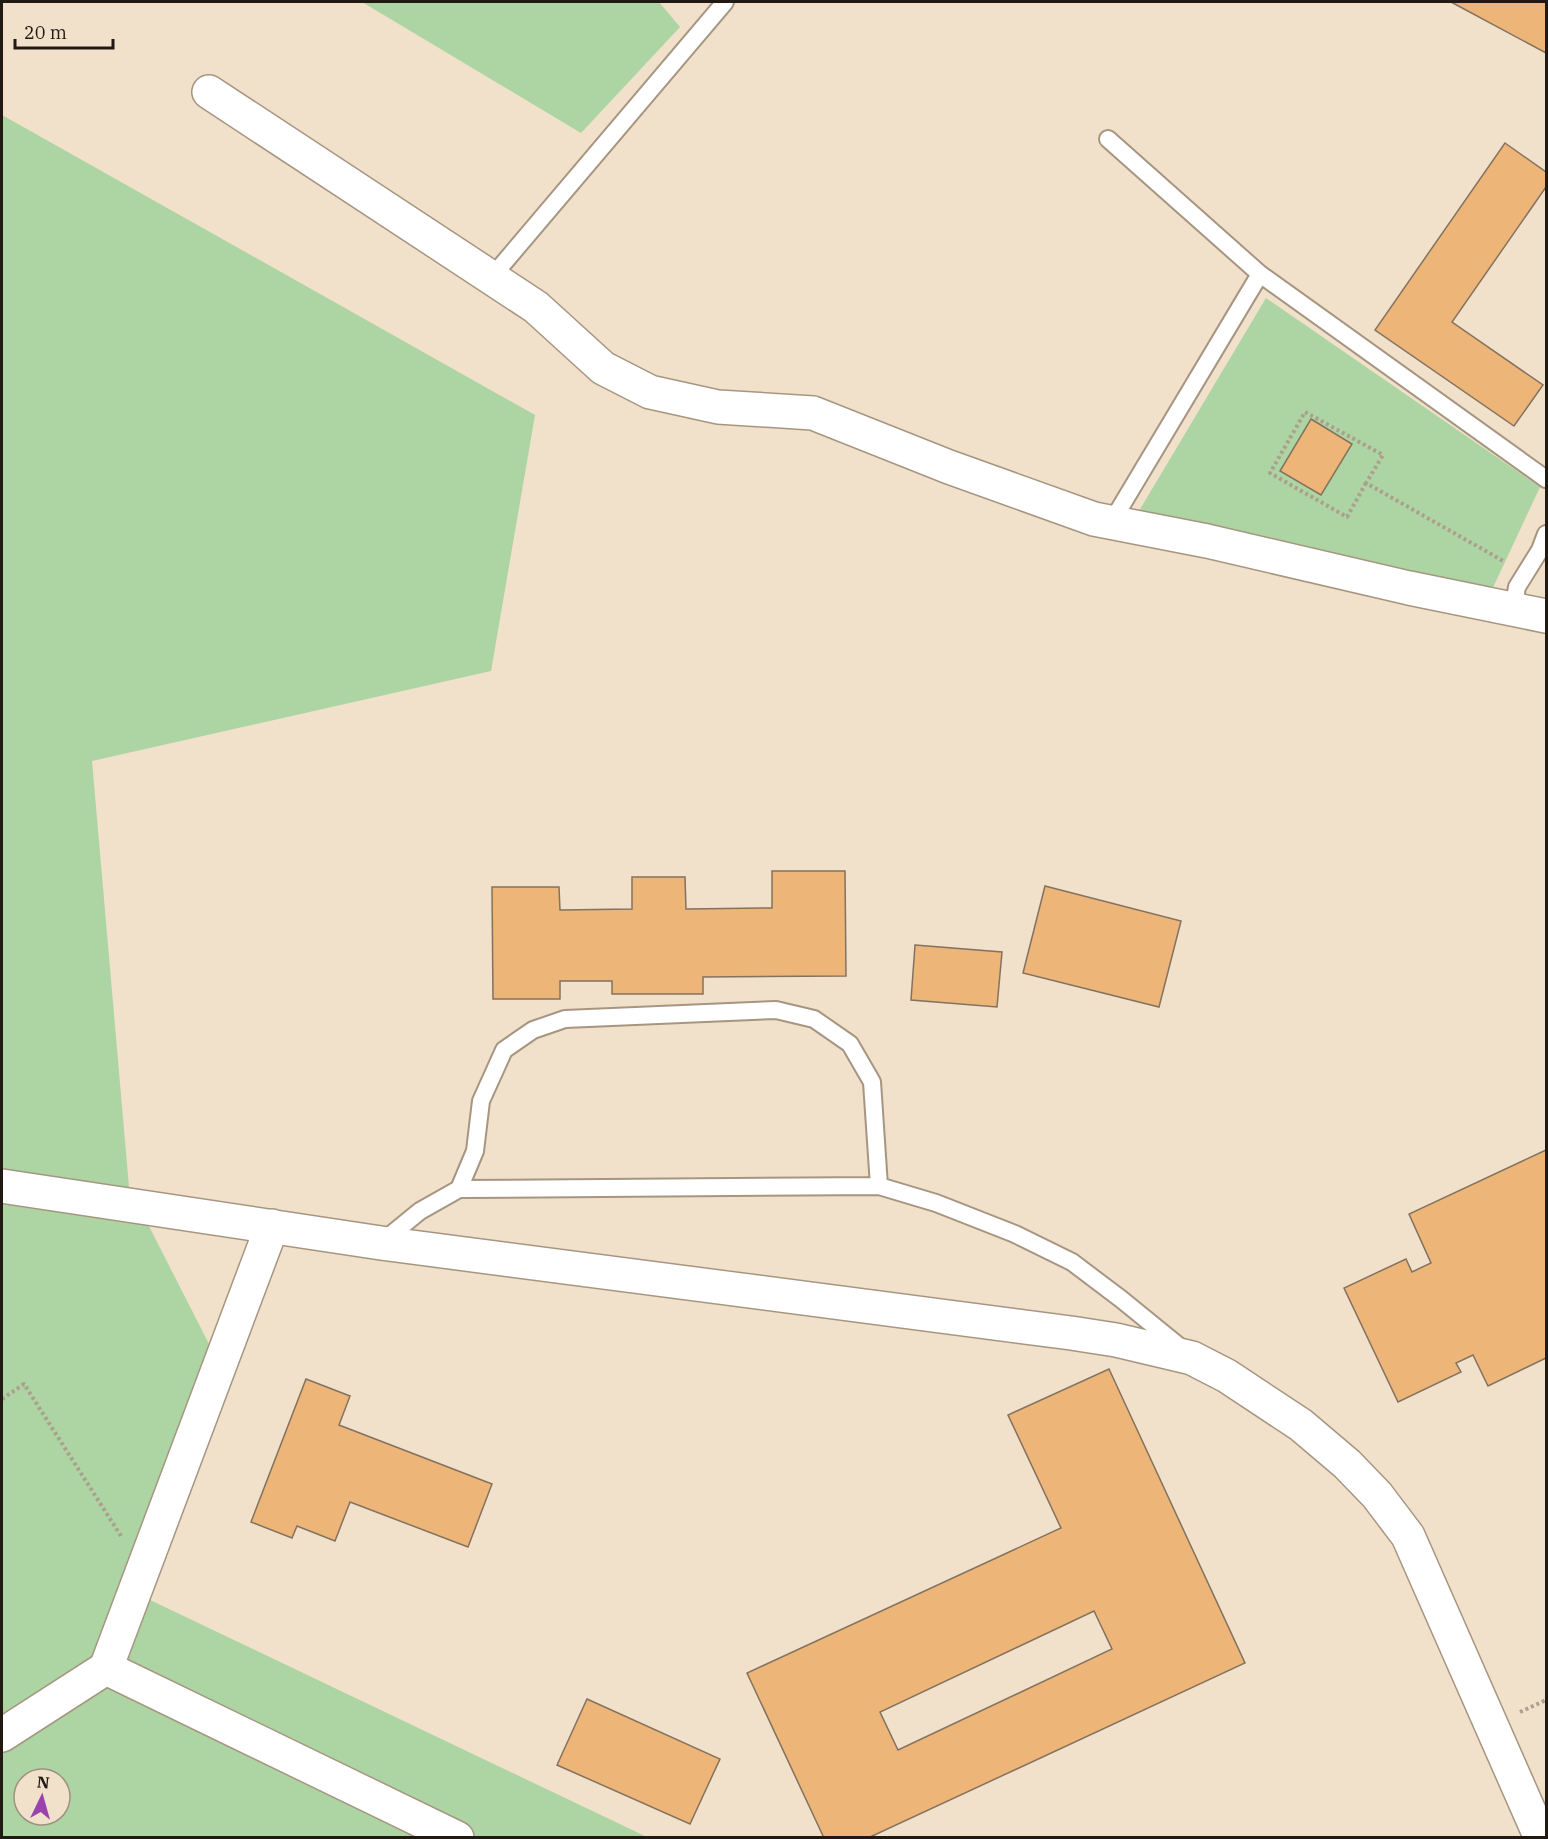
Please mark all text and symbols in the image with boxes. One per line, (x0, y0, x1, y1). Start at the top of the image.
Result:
scale bar (15, 12, 112, 50)
text: 20 m (24, 21, 67, 44)
north arrow (12, 1767, 72, 1827)
text: N (36, 1772, 50, 1793)

